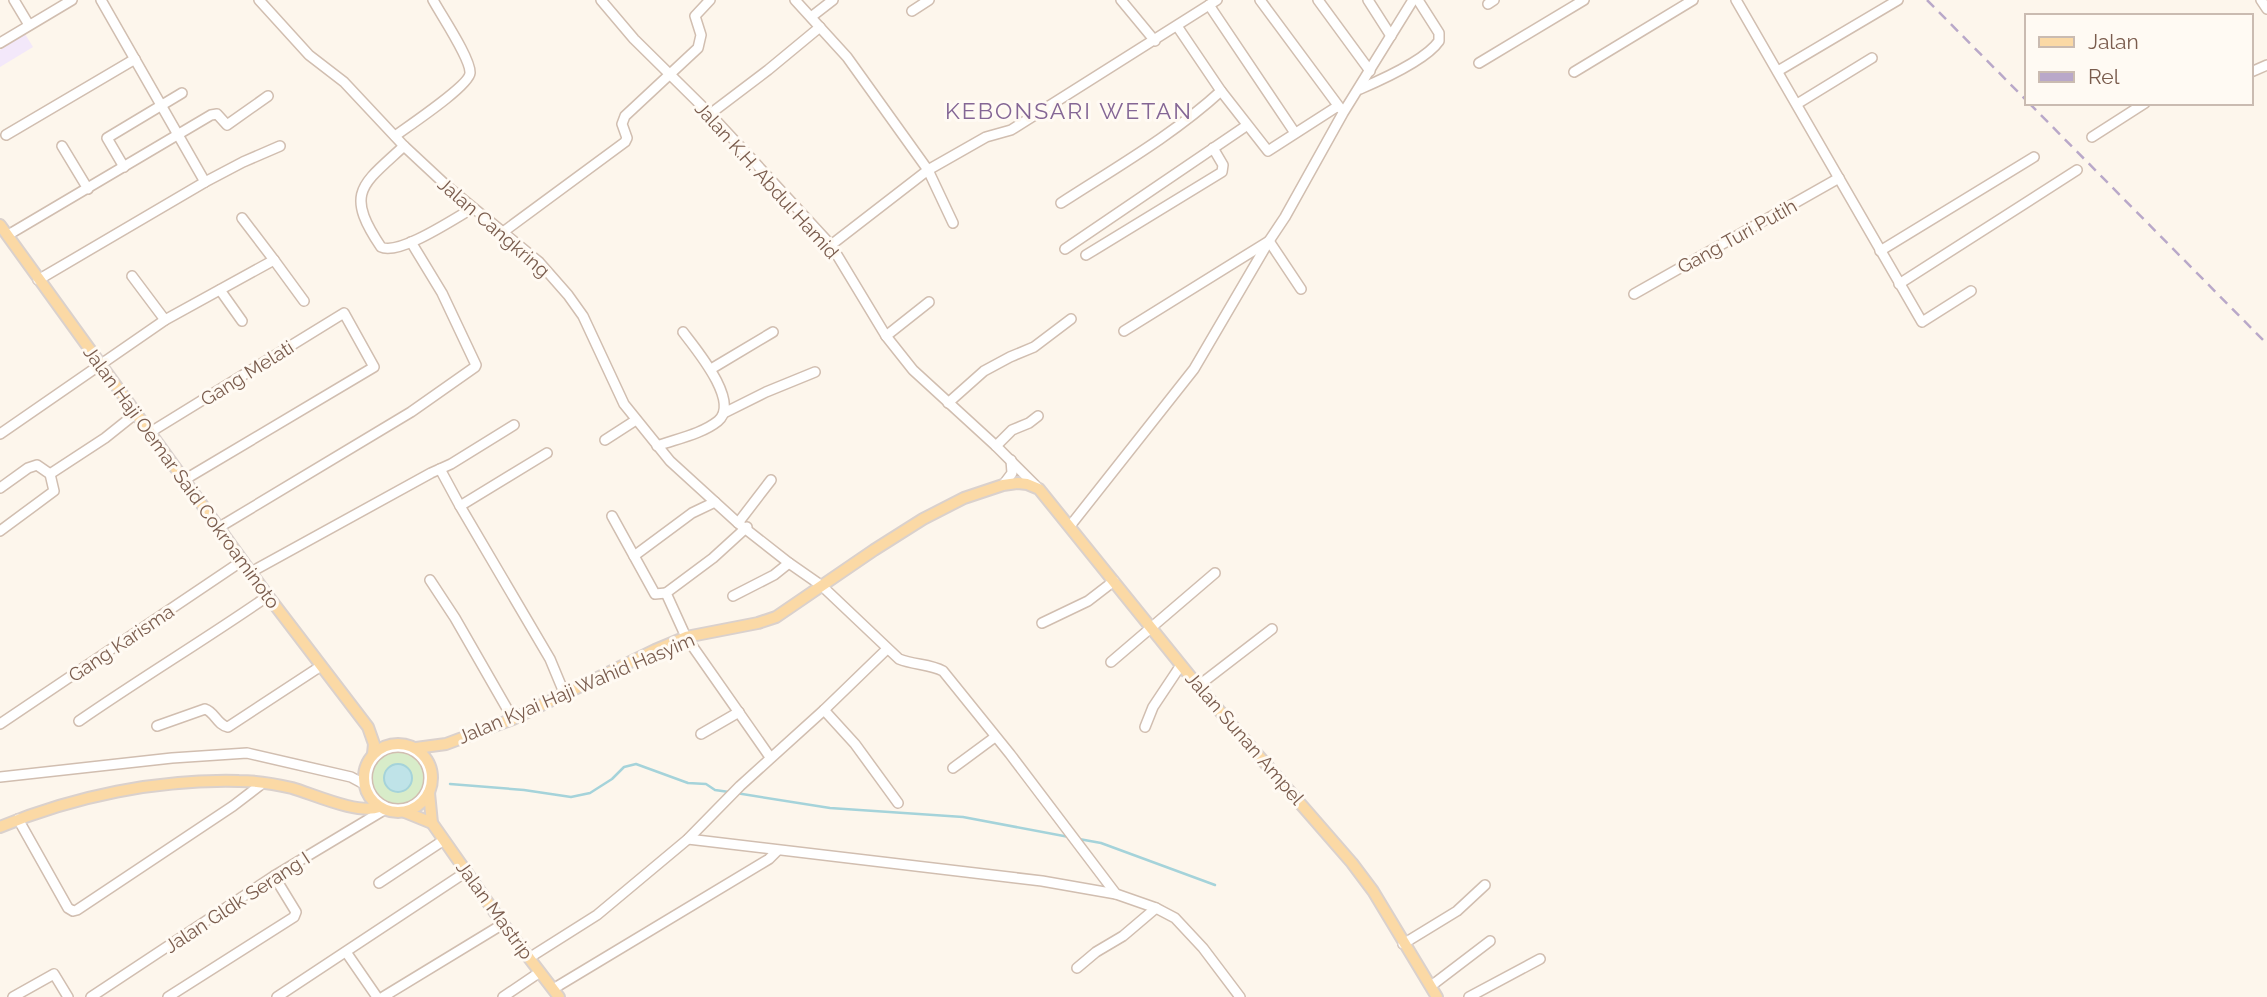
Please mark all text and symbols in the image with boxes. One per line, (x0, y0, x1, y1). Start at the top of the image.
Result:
legend (2025, 14, 2253, 105)
text: Jalan (2088, 29, 2139, 54)
text: Rel (2088, 64, 2120, 89)
street label: Jalan K.H. Abdul Hamid (691, 97, 843, 263)
district label: KEBONSARI WETAN (945, 97, 1193, 124)
street label: Jalan Cangkring (434, 173, 554, 281)
street label: Gang Turi Putih (1674, 194, 1800, 278)
street label: Gang Melati (197, 336, 297, 410)
street label: Jalan Haji Oemar Said Cokroaminoto (79, 341, 285, 613)
street label: Gang Karisma (64, 600, 178, 686)
street label: Jalan Kyai Haji Wahid Hasyim (454, 628, 698, 748)
street label: Jalan Sunan Ampel (1181, 667, 1309, 810)
street label: Jalan Gldk Serang I (160, 847, 314, 957)
street label: Jalan Mastrip (452, 857, 538, 963)

